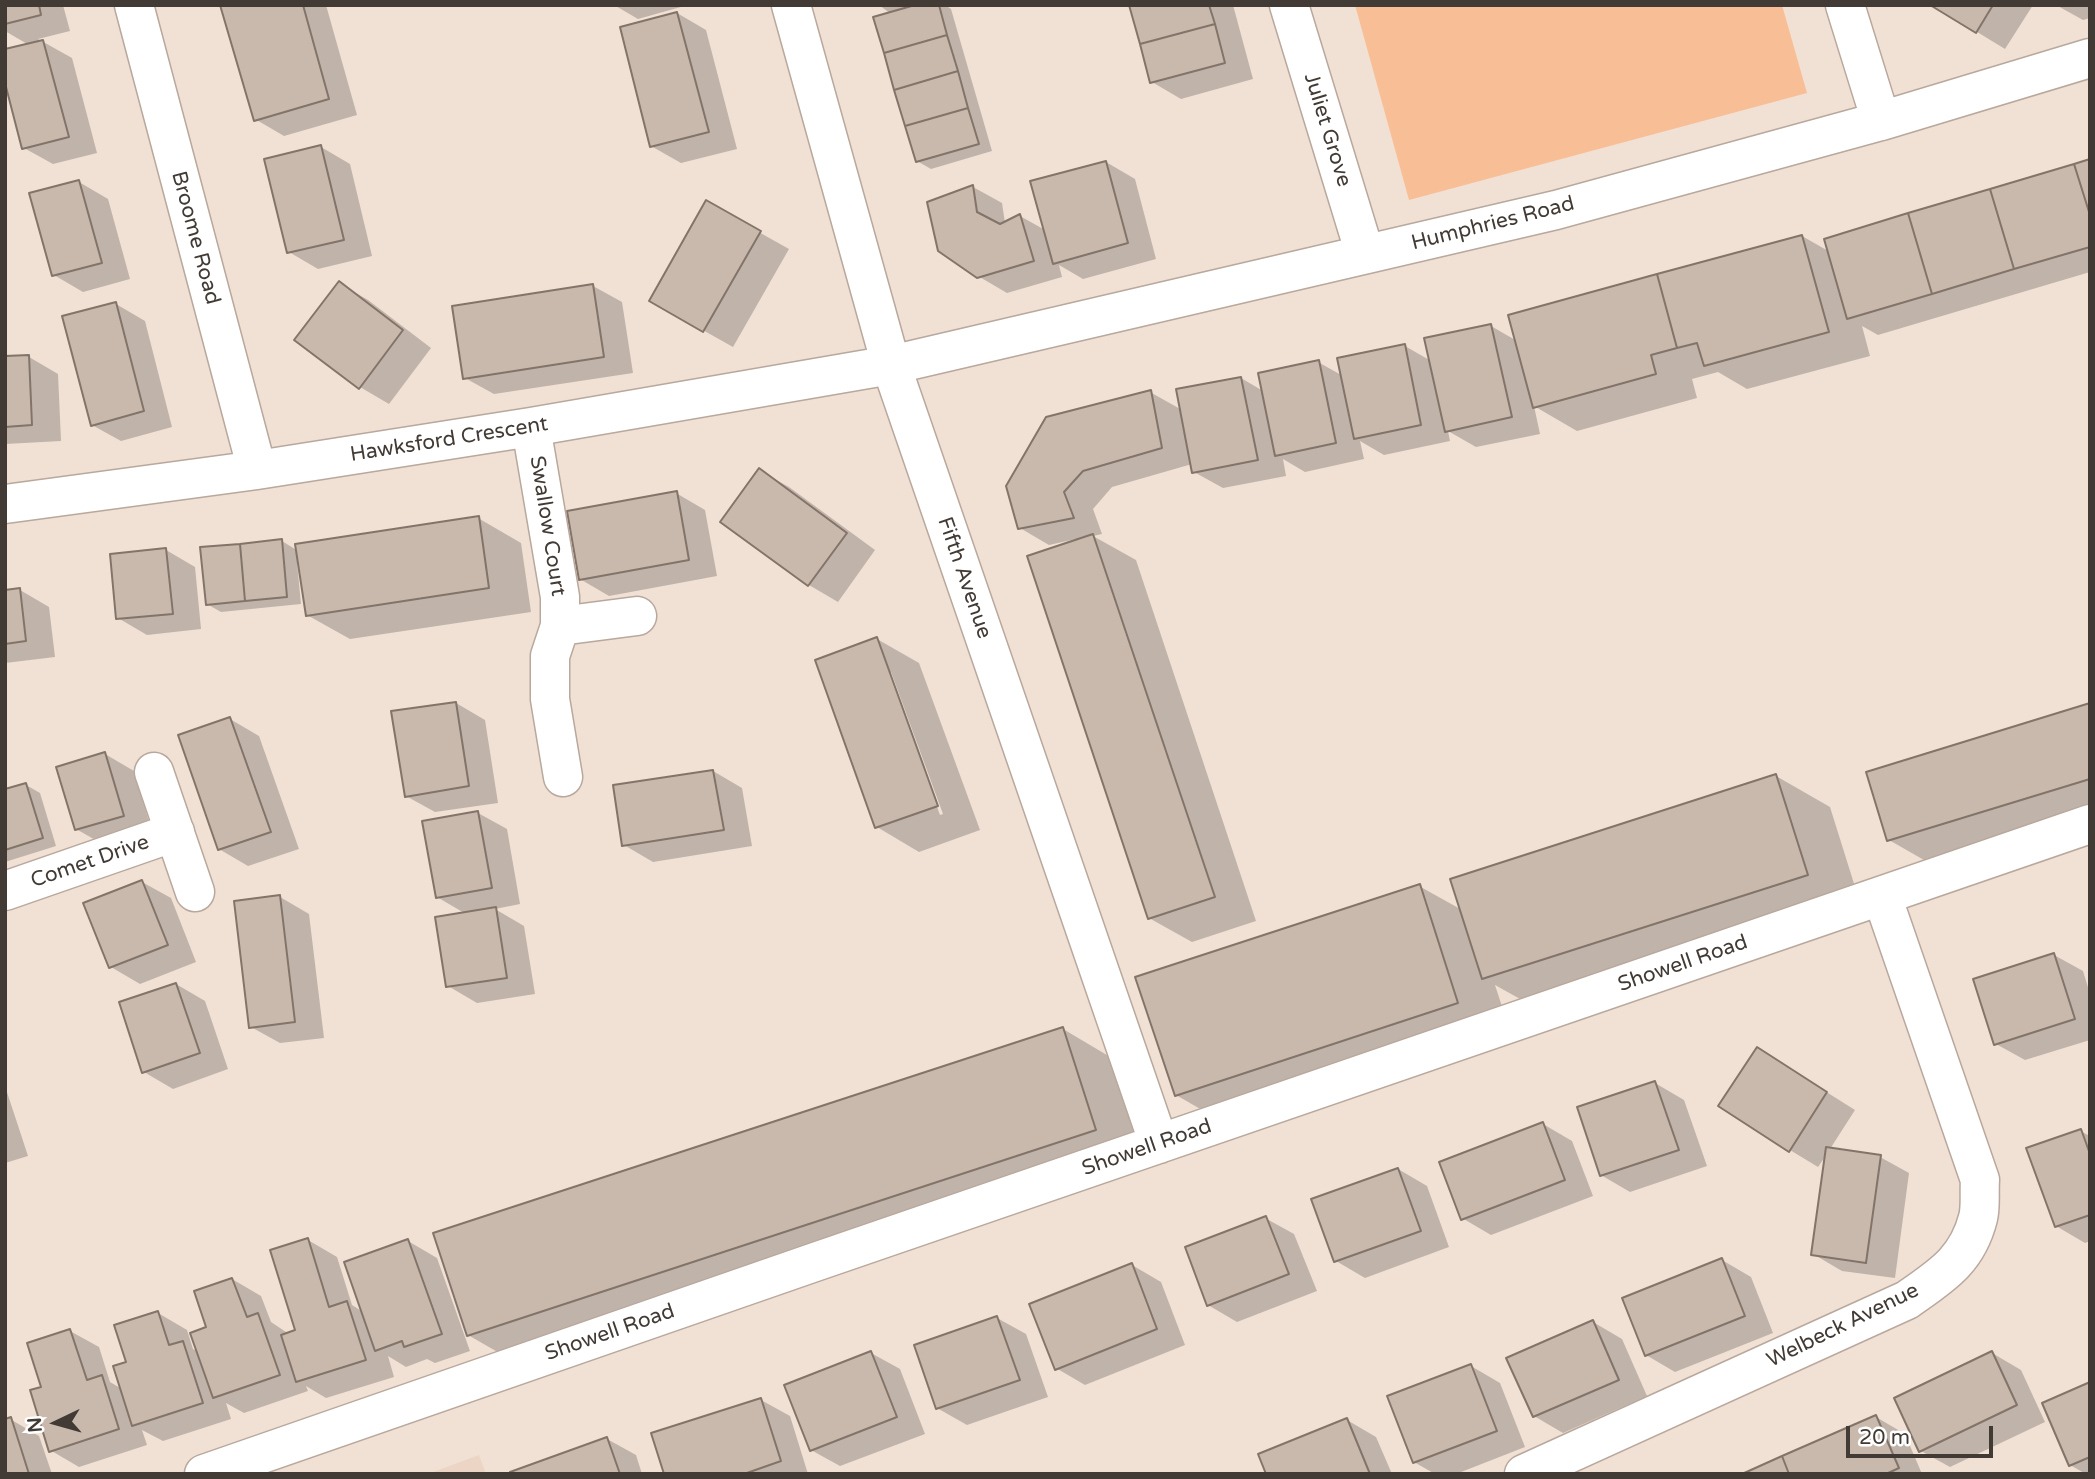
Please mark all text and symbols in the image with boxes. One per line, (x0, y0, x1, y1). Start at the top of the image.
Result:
street label: Juliet Grove (1298, 70, 1356, 190)
street label: Broome Road (165, 169, 225, 307)
street label: Humphries Road (1409, 192, 1577, 256)
street label: Hawksford Crescent (348, 412, 550, 468)
street label: Swallow Court (523, 454, 571, 598)
street label: Fifth Avenue (931, 514, 997, 642)
street label: Comet Drive (28, 830, 152, 894)
street label: Showell Road (1615, 930, 1751, 998)
street label: Showell Road (1079, 1114, 1215, 1182)
street label: Welbeck Avenue (1763, 1278, 1923, 1374)
street label: Showell Road (542, 1299, 678, 1367)
north arrow (21, 1388, 91, 1458)
scale bar (1850, 1412, 1997, 1456)
text: N (23, 1416, 47, 1433)
text: 20 m (1859, 1425, 1910, 1450)

